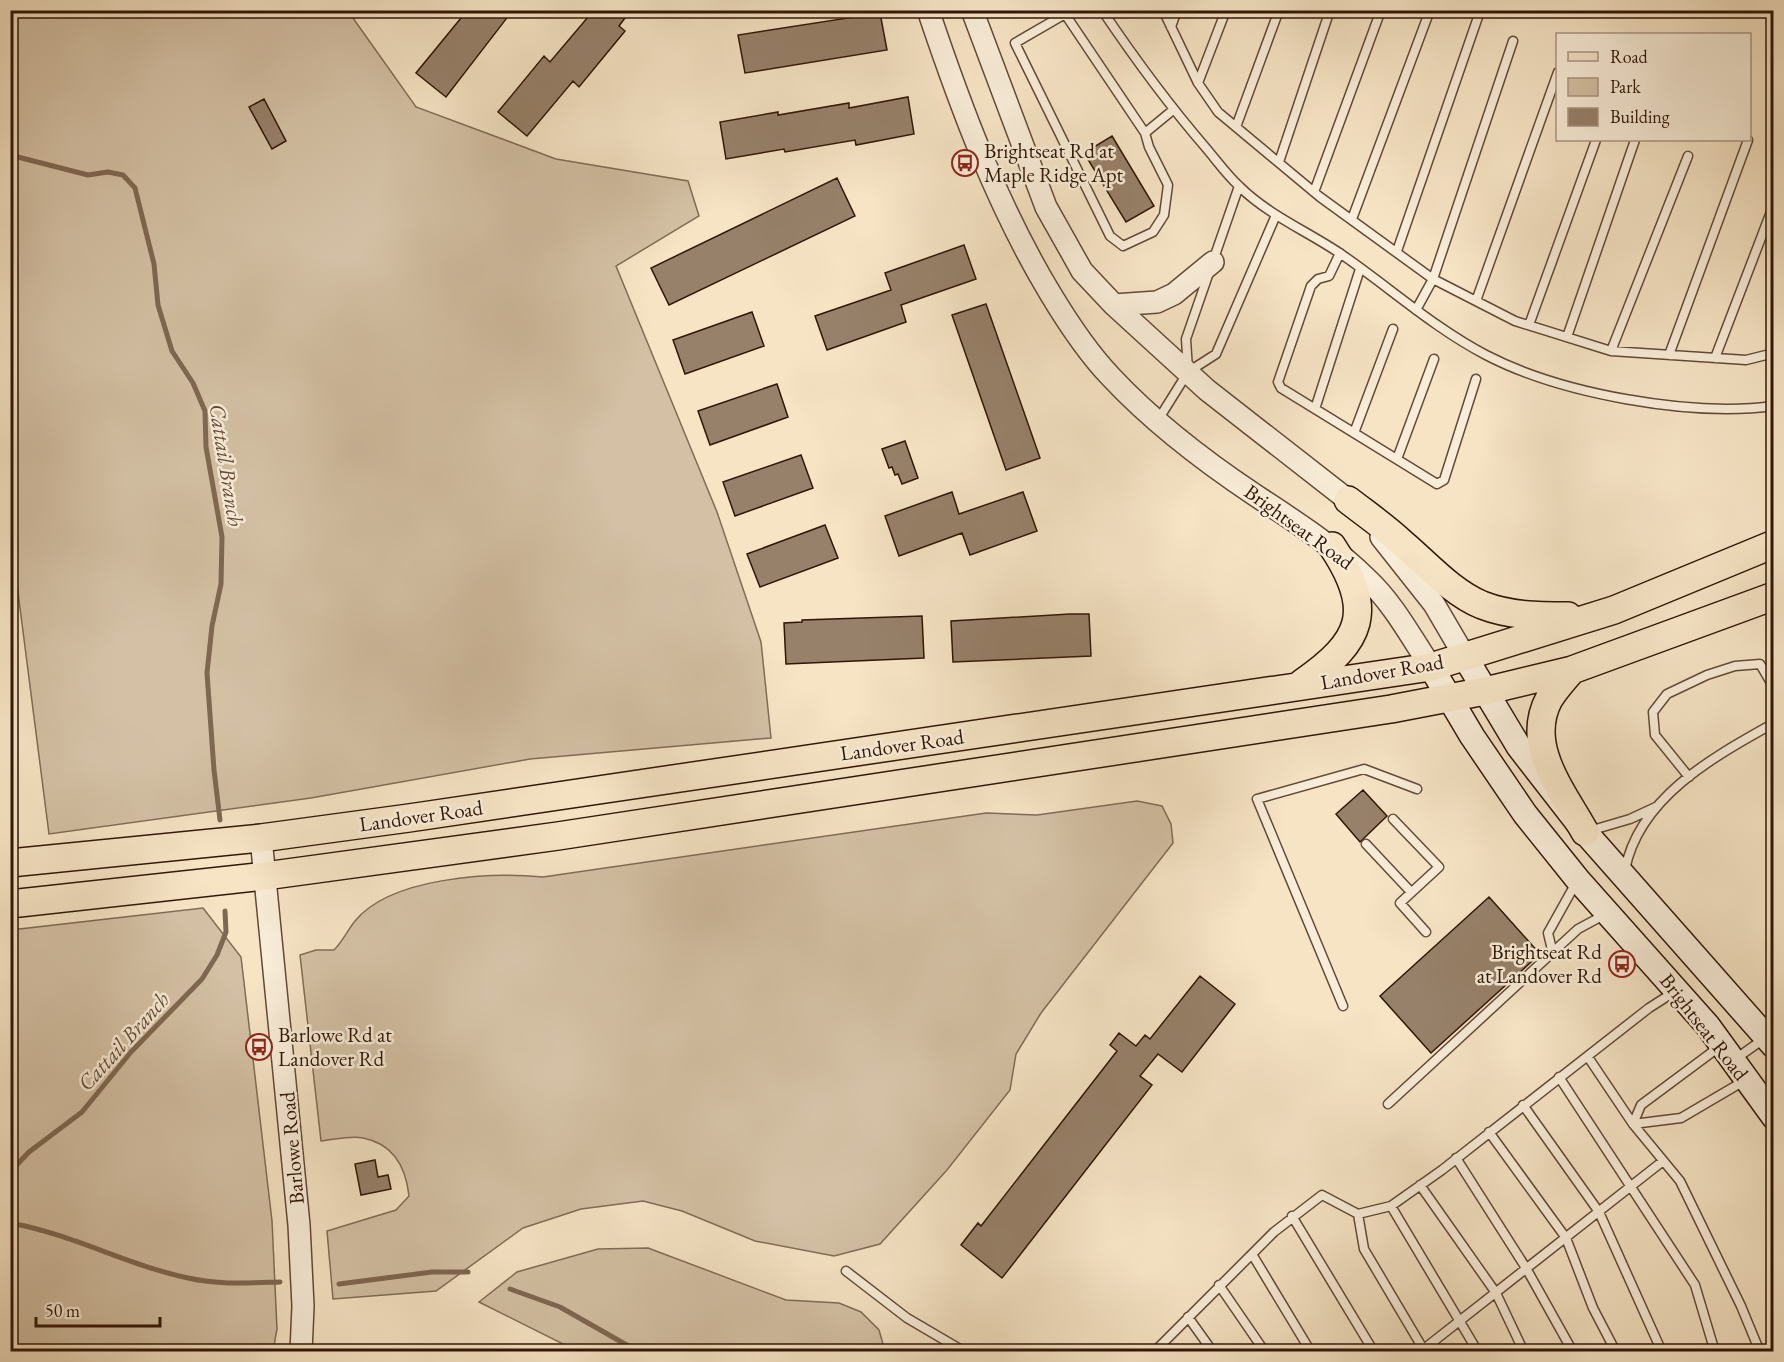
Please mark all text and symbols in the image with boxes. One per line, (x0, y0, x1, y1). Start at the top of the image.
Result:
legend (1556, 33, 1751, 141)
text: Road (1610, 45, 1649, 68)
text: Park (1610, 75, 1641, 98)
text: Building (1610, 105, 1670, 128)
place label: Brightseat Rd at Maple Ridge Apt (984, 137, 1124, 188)
bus stop icon: Brightseat Rd at Maple Ridge Apt (950, 148, 980, 178)
water label: Cattail Branch (203, 402, 251, 529)
street label: Brightseat Road (1239, 478, 1360, 576)
street label: Landover Road (1318, 647, 1446, 696)
street label: Landover Road (838, 722, 966, 767)
street label: Landover Road (357, 793, 485, 838)
place label: Brightseat Rd at Landover Rd (1477, 938, 1602, 989)
bus stop icon: Brightseat Rd at Landover Rd (1607, 949, 1637, 979)
street label: Brightseat Road (1654, 967, 1755, 1086)
water label: Cattail Branch (71, 985, 176, 1097)
place label: Barlowe Rd at Landover Rd (278, 1021, 392, 1072)
bus stop icon: Barlowe Rd at Landover Rd (244, 1032, 274, 1062)
street label: Barlowe Road (273, 1090, 310, 1206)
scale bar (36, 1290, 160, 1328)
text: 50 m (45, 1299, 80, 1322)

